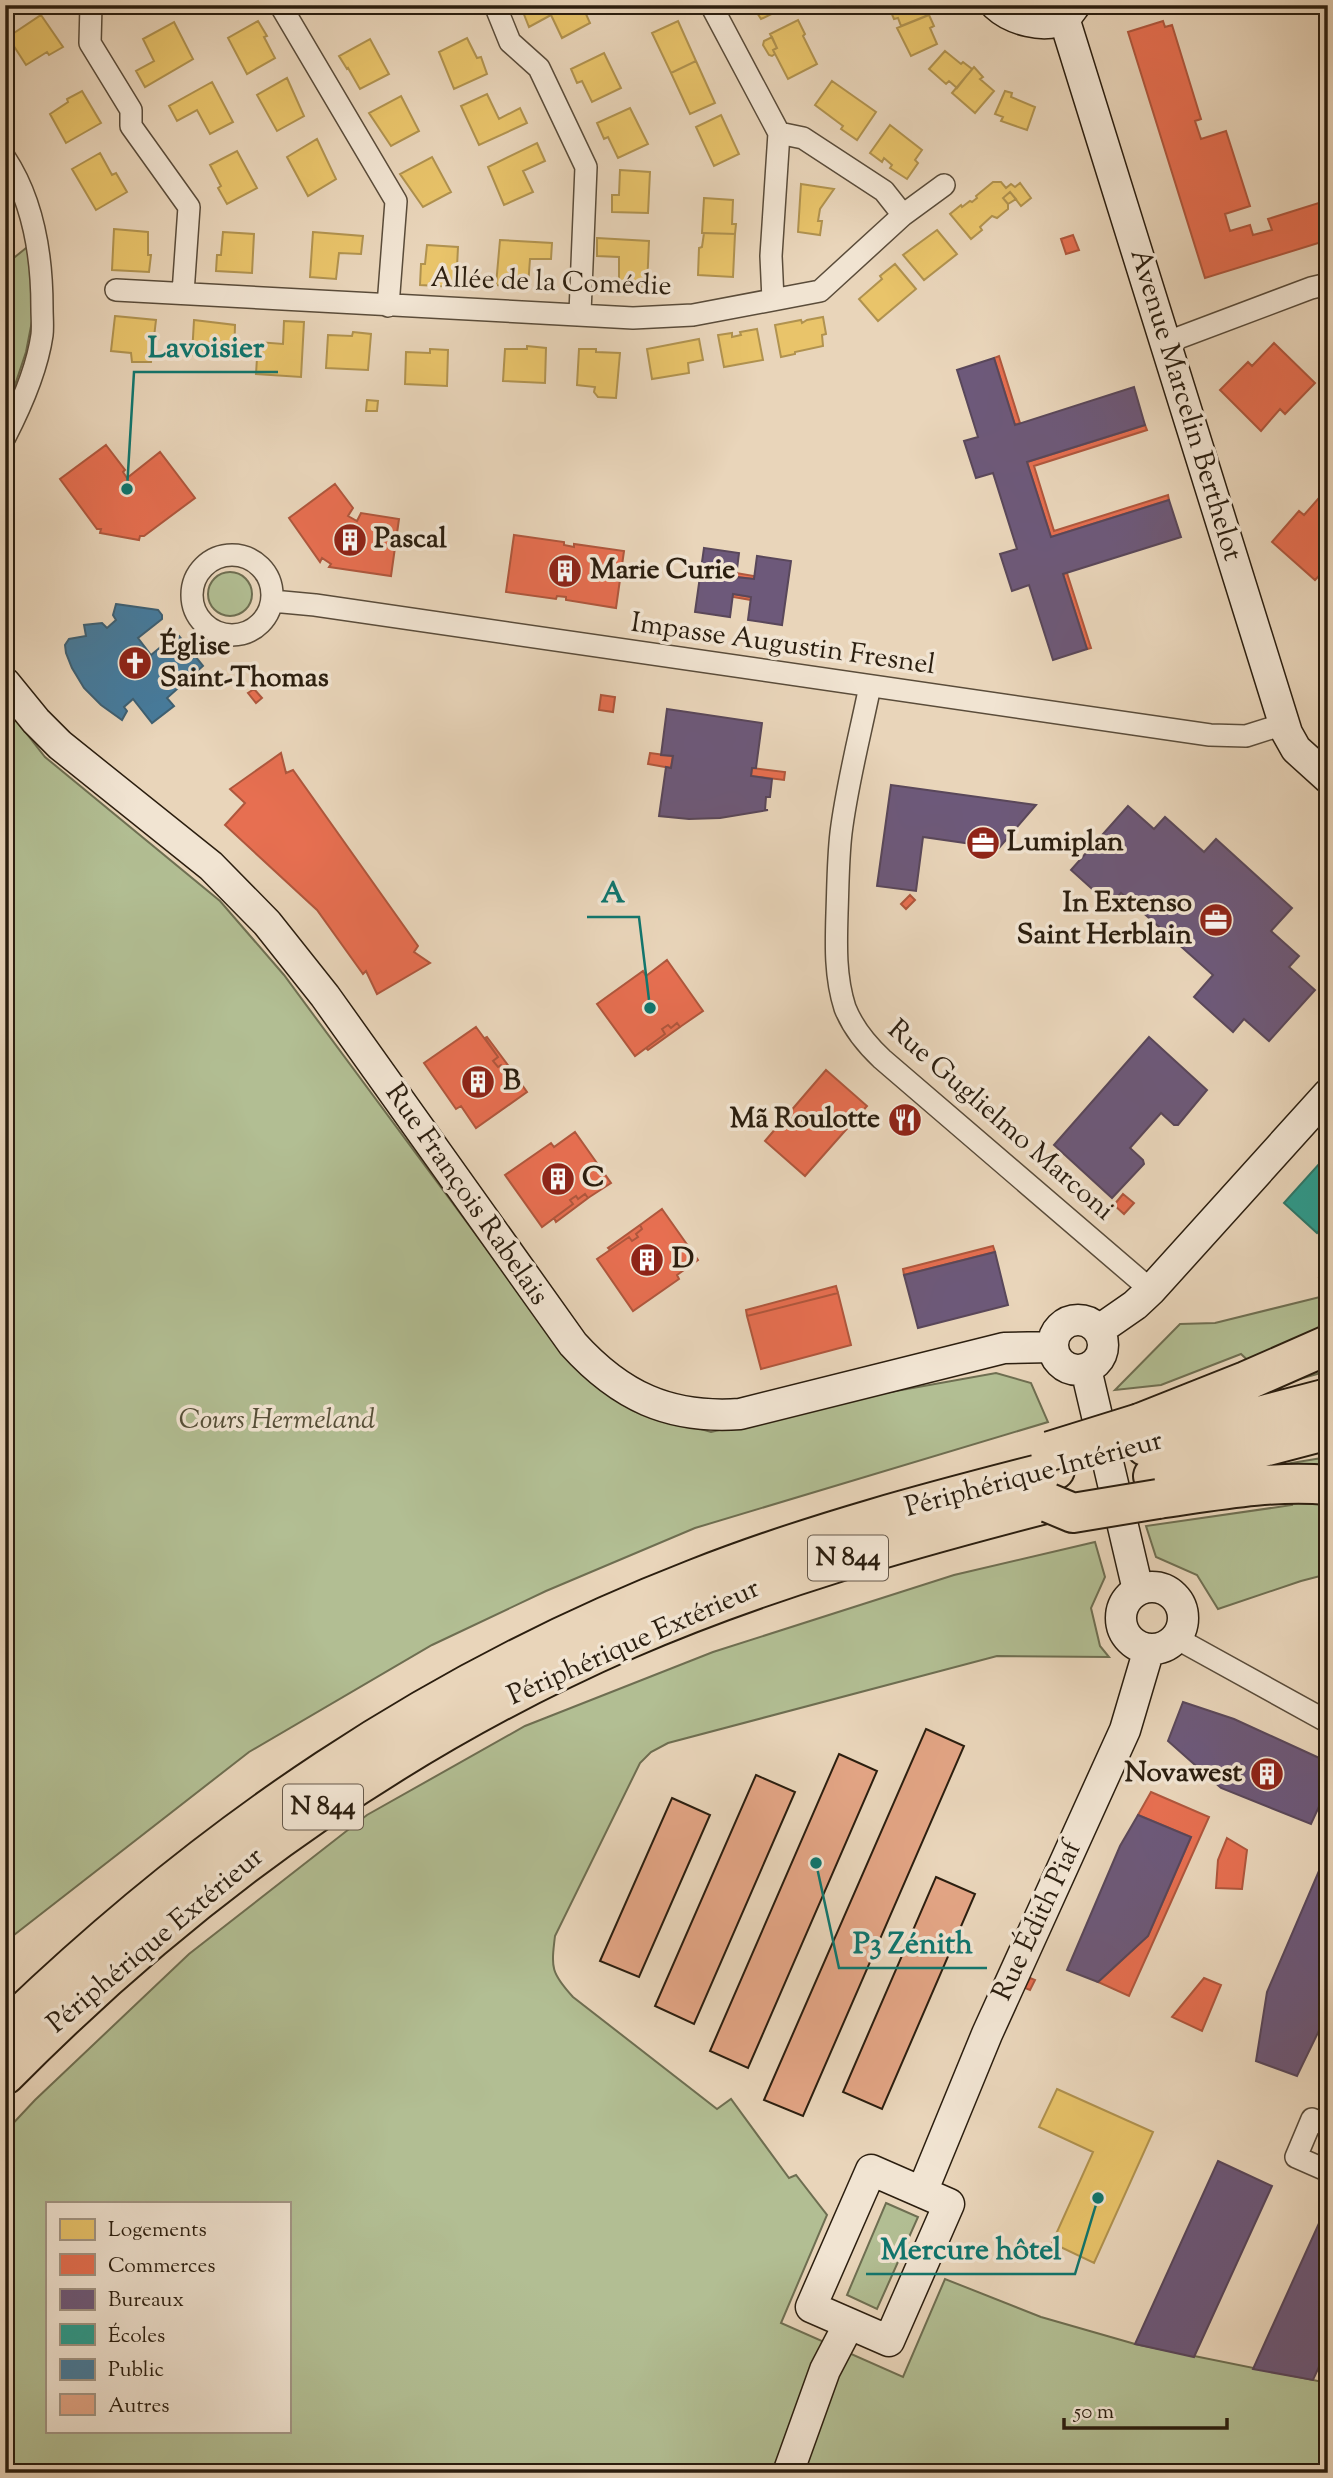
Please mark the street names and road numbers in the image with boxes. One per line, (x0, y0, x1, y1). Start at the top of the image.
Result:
street label: Avenue Marcelin Berthelot (1118, 244, 1252, 566)
street label: Allée de la Comédie (430, 259, 672, 307)
street label: Impasse Augustin Fresnel (628, 604, 938, 686)
street label: Rue Guglielmo Marconi (878, 1011, 1122, 1231)
street label: Rue François Rabelais (374, 1076, 558, 1314)
street label: Périphérique Intérieur (901, 1421, 1168, 1529)
road number: N 844 (808, 1536, 888, 1581)
street label: Périphérique Extérieur (502, 1569, 767, 1717)
road number: N 844 (283, 1784, 363, 1830)
street label: Rue Édith Piaf (983, 1833, 1093, 2008)
street label: Périphérique Extérieur (39, 1838, 273, 2044)

